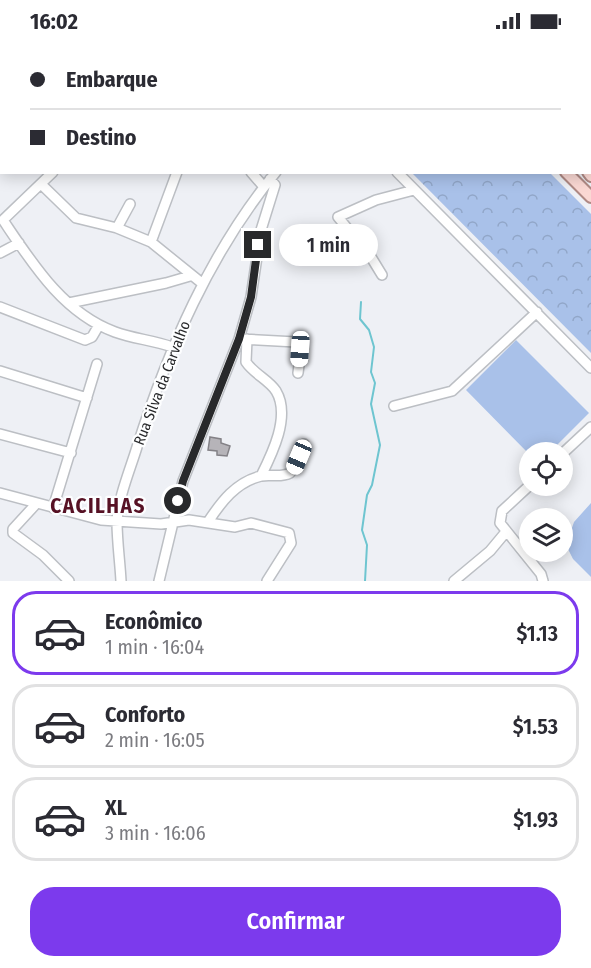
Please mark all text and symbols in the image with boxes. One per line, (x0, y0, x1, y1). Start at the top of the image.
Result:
text: 16:02 (30, 8, 78, 35)
text: Embarque (66, 66, 158, 93)
text: Destino (66, 124, 137, 151)
callout: 1 min (279, 224, 378, 266)
route end (244, 231, 271, 258)
text: 1 min (307, 233, 350, 257)
street label: Rua Silva da Carvalho (130, 318, 194, 448)
car (290, 330, 310, 368)
car (284, 437, 314, 477)
map controls (519, 442, 573, 562)
button: locate (519, 442, 573, 496)
route start (164, 487, 191, 514)
district label: CACILHAS (50, 493, 146, 519)
button: layers (519, 508, 573, 562)
icon: car (33, 606, 87, 660)
text: Econômico (105, 608, 203, 635)
text: $1.13 (516, 620, 558, 647)
text: 1 min · 16:04 (105, 635, 204, 659)
icon: car (33, 699, 87, 753)
text: Conforto (105, 701, 185, 728)
text: $1.53 (513, 713, 558, 740)
text: 2 min · 16:05 (105, 728, 205, 752)
icon: car (33, 792, 87, 846)
text: XL (105, 794, 127, 821)
text: $1.93 (513, 806, 558, 833)
text: 3 min · 16:06 (105, 821, 206, 845)
button: Confirmar (30, 887, 561, 956)

